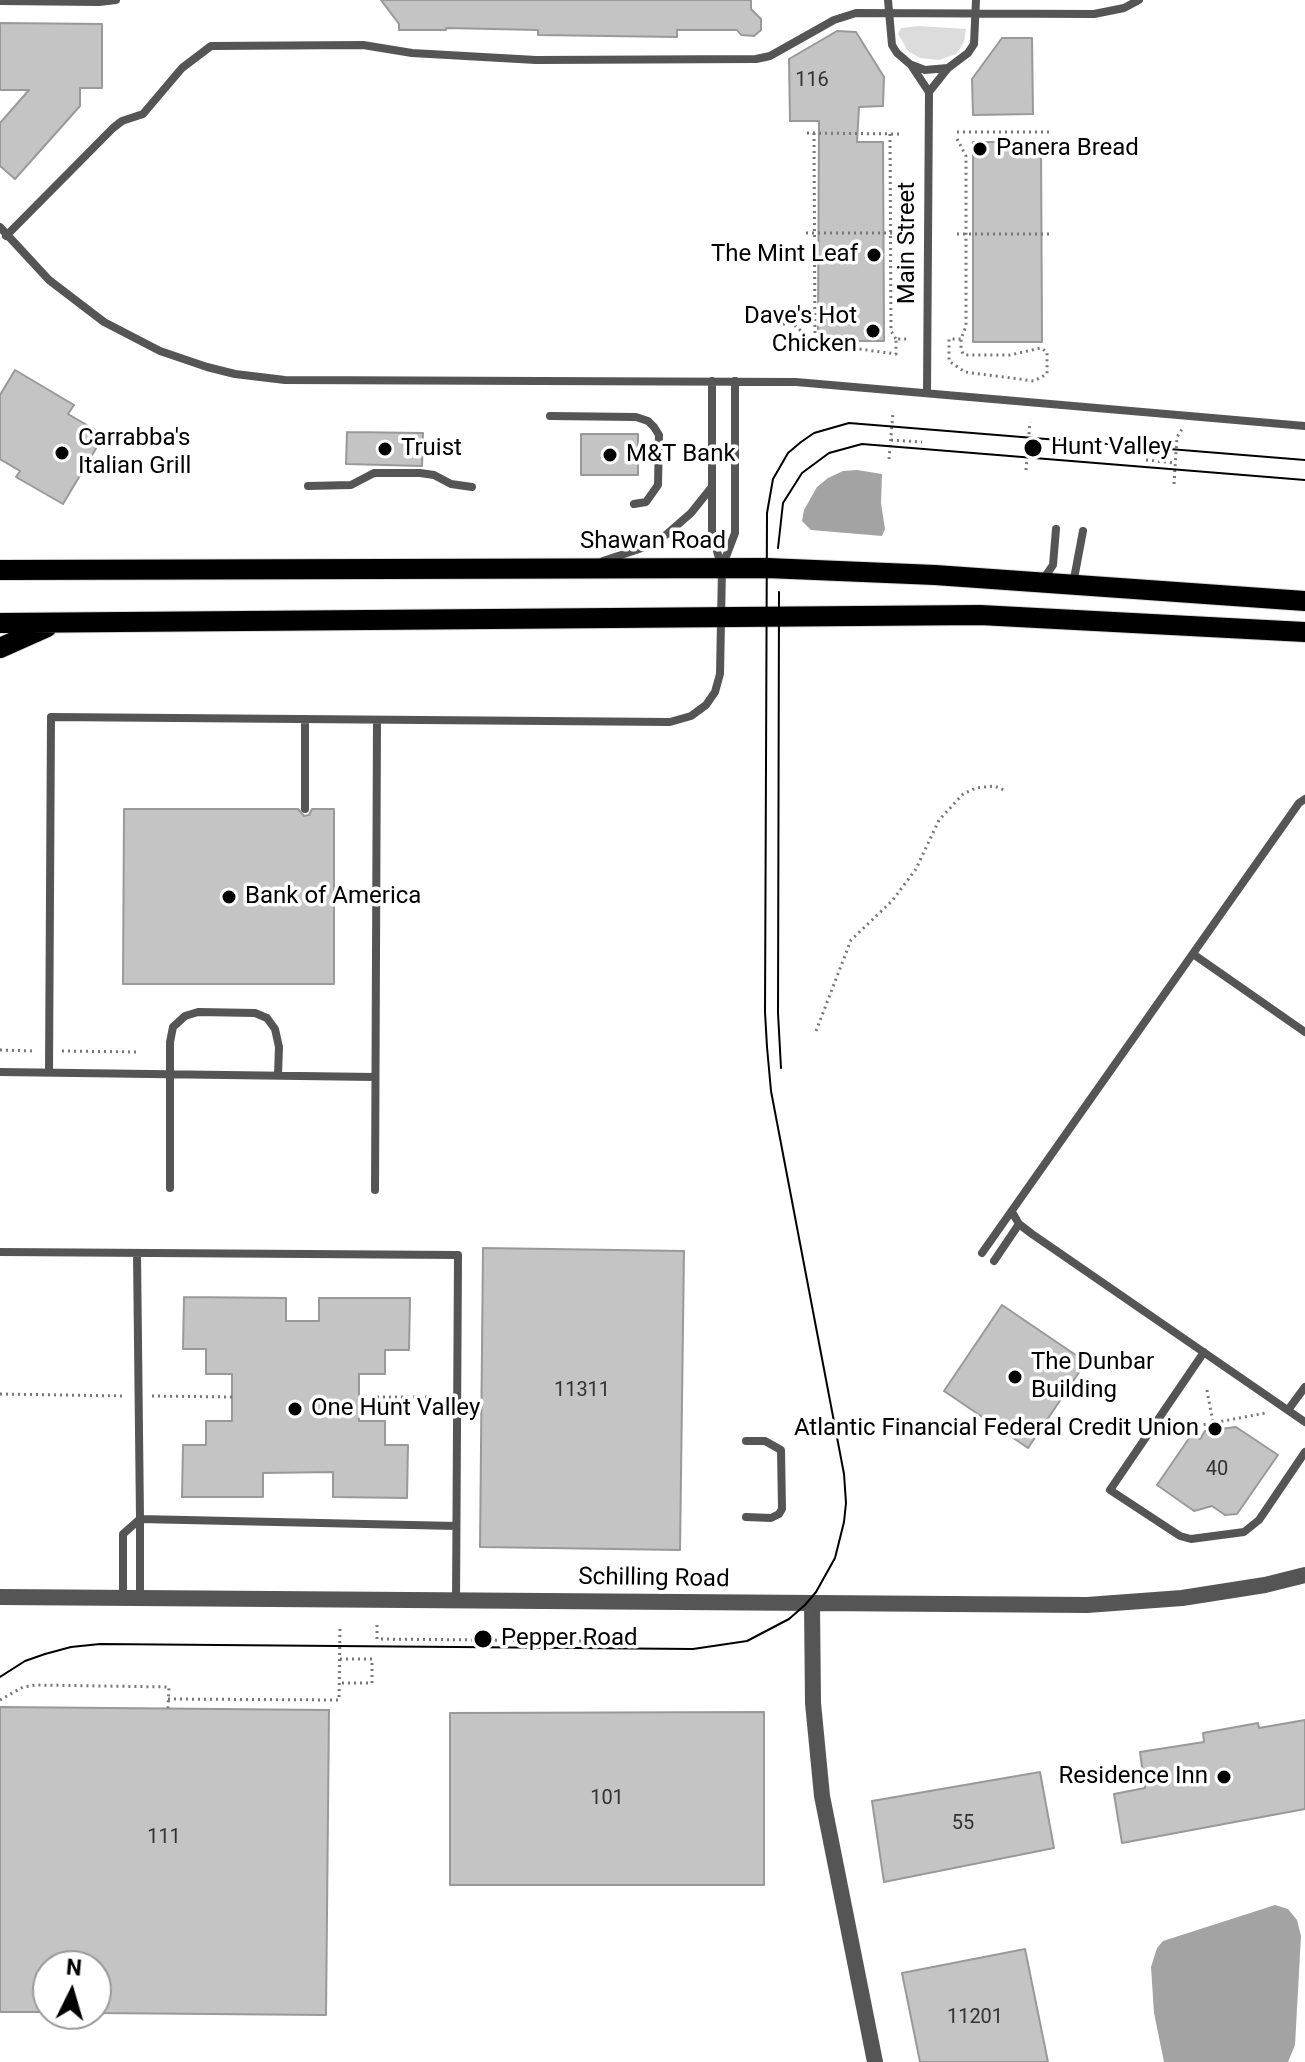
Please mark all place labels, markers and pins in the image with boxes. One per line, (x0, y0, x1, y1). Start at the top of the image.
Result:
place label: Panera Bread (996, 135, 1139, 163)
marker: Panera Bread (971, 140, 989, 158)
place label: The Mint Leaf (711, 241, 858, 269)
marker: The Mint Leaf (865, 246, 883, 264)
place label: Dave's Hot Chicken (744, 303, 857, 359)
marker: Dave's Hot Chicken (864, 322, 882, 340)
place label: Carrabba's Italian Grill (78, 425, 191, 481)
place label: Hunt Valley (1051, 434, 1172, 462)
place label: Truist (401, 435, 462, 463)
marker: Hunt Valley (1022, 437, 1044, 459)
marker: Truist (376, 440, 394, 458)
place label: M&T Bank (626, 441, 736, 469)
marker: Carrabba's Italian Grill (53, 444, 71, 462)
marker: M&T Bank (601, 446, 619, 464)
place label: Bank of America (245, 883, 421, 911)
marker: Bank of America (220, 888, 238, 906)
place label: The Dunbar Building (1031, 1349, 1154, 1405)
marker: The Dunbar Building (1006, 1368, 1024, 1386)
place label: One Hunt Valley (311, 1395, 480, 1423)
marker: One Hunt Valley (286, 1400, 304, 1418)
place label: Atlantic Financial Federal Credit Union (794, 1415, 1199, 1443)
marker: Atlantic Financial Federal Credit Union (1206, 1420, 1224, 1438)
place label: Pepper Road (501, 1625, 638, 1653)
marker: Pepper Road (472, 1628, 494, 1650)
place label: Residence Inn (1058, 1763, 1208, 1791)
marker: Residence Inn (1215, 1768, 1233, 1786)

